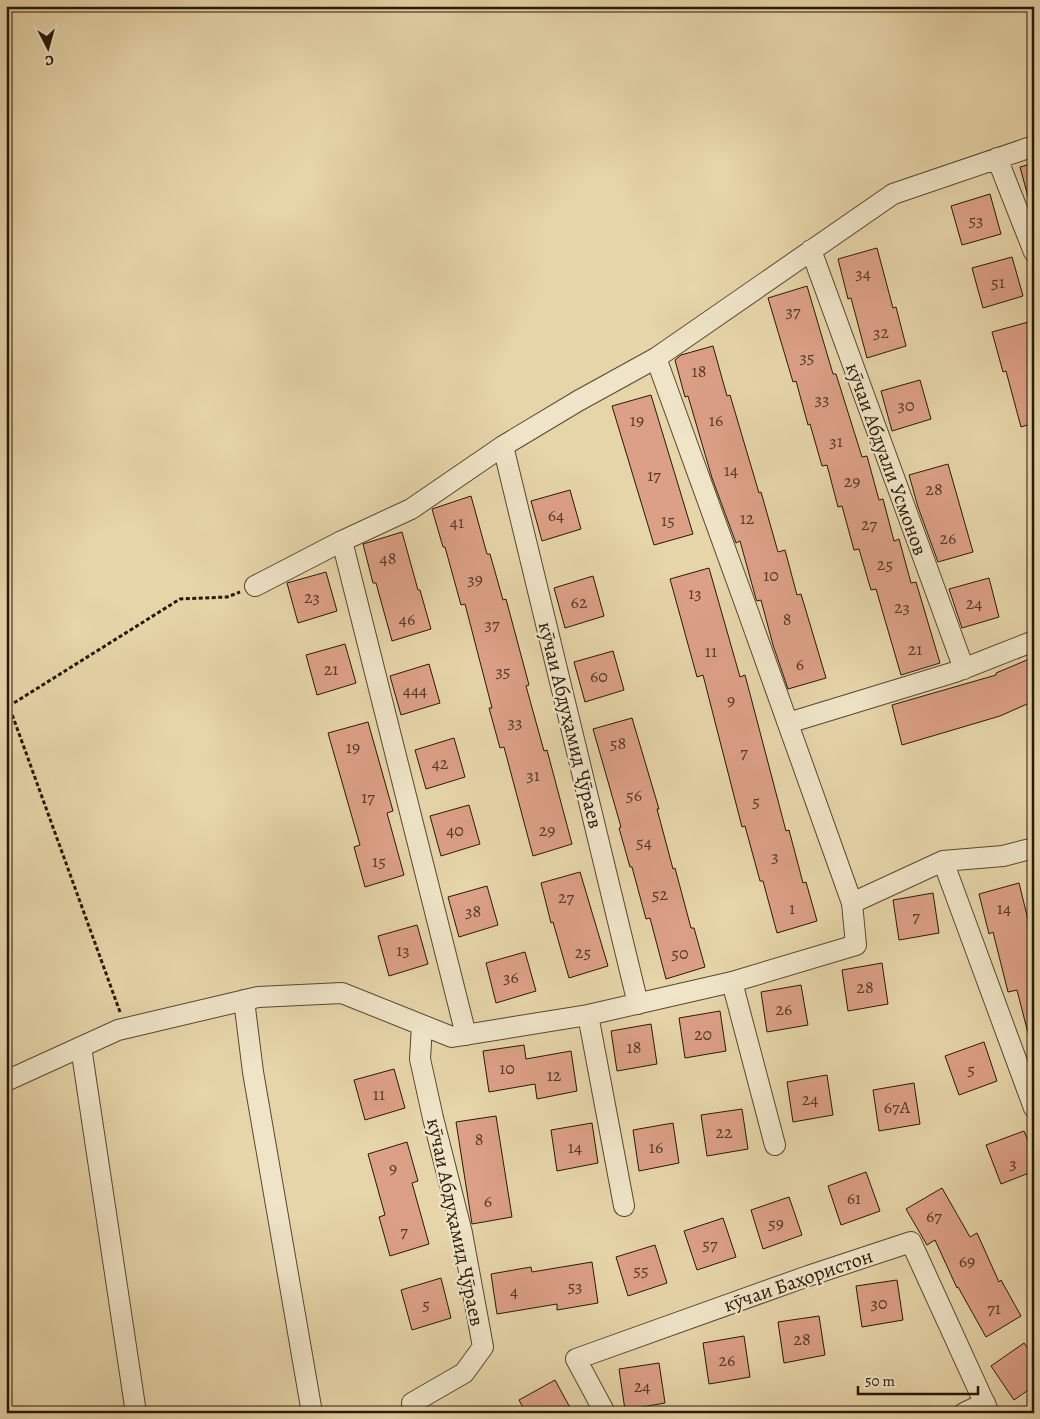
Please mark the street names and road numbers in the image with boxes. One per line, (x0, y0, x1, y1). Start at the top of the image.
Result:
street label: кӯчаи Абдуали Усмонов (839, 359, 934, 559)
street label: кӯчаи Абдуҳамид Ҷӯраев (532, 619, 609, 831)
street label: кӯчаи Абдуҳамид Ҷӯраев (420, 1116, 491, 1329)
street label: кӯчаи Баҳористон (720, 1242, 876, 1319)

